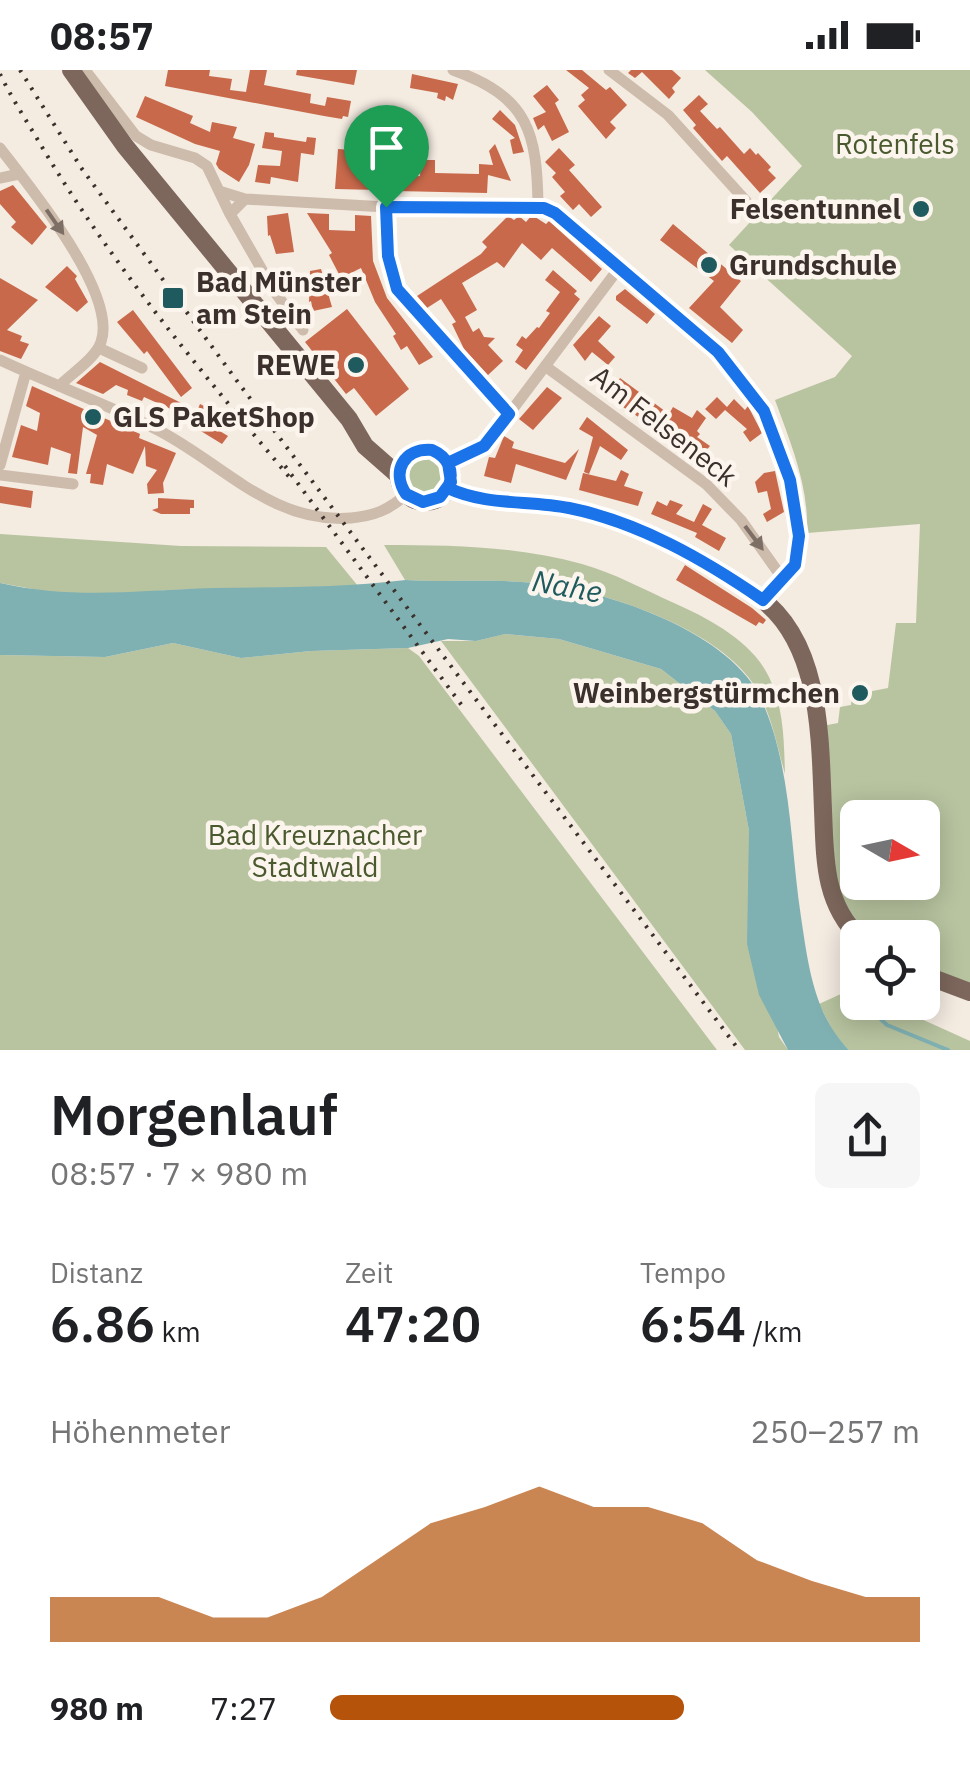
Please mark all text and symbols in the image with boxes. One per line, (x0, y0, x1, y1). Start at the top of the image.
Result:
text: 08:57 (50, 11, 154, 60)
pin (344, 105, 429, 208)
icon: arrive (359, 120, 414, 175)
park label: Rotenfels (835, 125, 955, 162)
place label: Felsentunnel (730, 190, 901, 227)
marker: Felsentunnel (910, 198, 932, 220)
one-way arrow (45, 208, 64, 235)
place label: Grundschule (729, 246, 897, 283)
marker: Grundschule (698, 254, 720, 276)
place label: Bad Münster am Stein (196, 263, 362, 332)
marker: Bad Münster am Stein (160, 285, 186, 311)
place label: REWE (256, 346, 336, 383)
marker: REWE (345, 354, 367, 376)
street label: Am Felseneck (584, 357, 745, 495)
place label: GLS PaketShop (113, 398, 315, 435)
marker: GLS PaketShop (82, 406, 104, 428)
one-way arrow (744, 525, 764, 551)
water label: Nahe (529, 560, 605, 611)
place label: Weinbergstürmchen (573, 674, 840, 711)
marker: Weinbergstürmchen (849, 682, 871, 704)
north arrow (840, 800, 940, 900)
map controls (840, 800, 940, 1020)
park label: Bad Kreuznacher Stadtwald (208, 816, 422, 885)
button: locate (840, 920, 940, 1020)
text: Morgenlauf (50, 1079, 338, 1150)
button: share (815, 1083, 920, 1188)
text: 08:57 · 7 × 980 m (50, 1152, 308, 1194)
text: Distanz (50, 1254, 143, 1291)
text: Zeit (345, 1254, 393, 1291)
text: Tempo (640, 1254, 726, 1291)
text: 6.86 (50, 1291, 155, 1356)
text: 47:20 (345, 1291, 481, 1356)
text: 6:54 (640, 1291, 746, 1356)
text: km (155, 1313, 201, 1350)
text: /km (746, 1313, 803, 1350)
text: Höhenmeter (50, 1410, 230, 1452)
text: 250–257 m (750, 1410, 920, 1452)
text: 980 m (50, 1687, 144, 1729)
text: 7:27 (210, 1687, 277, 1729)

